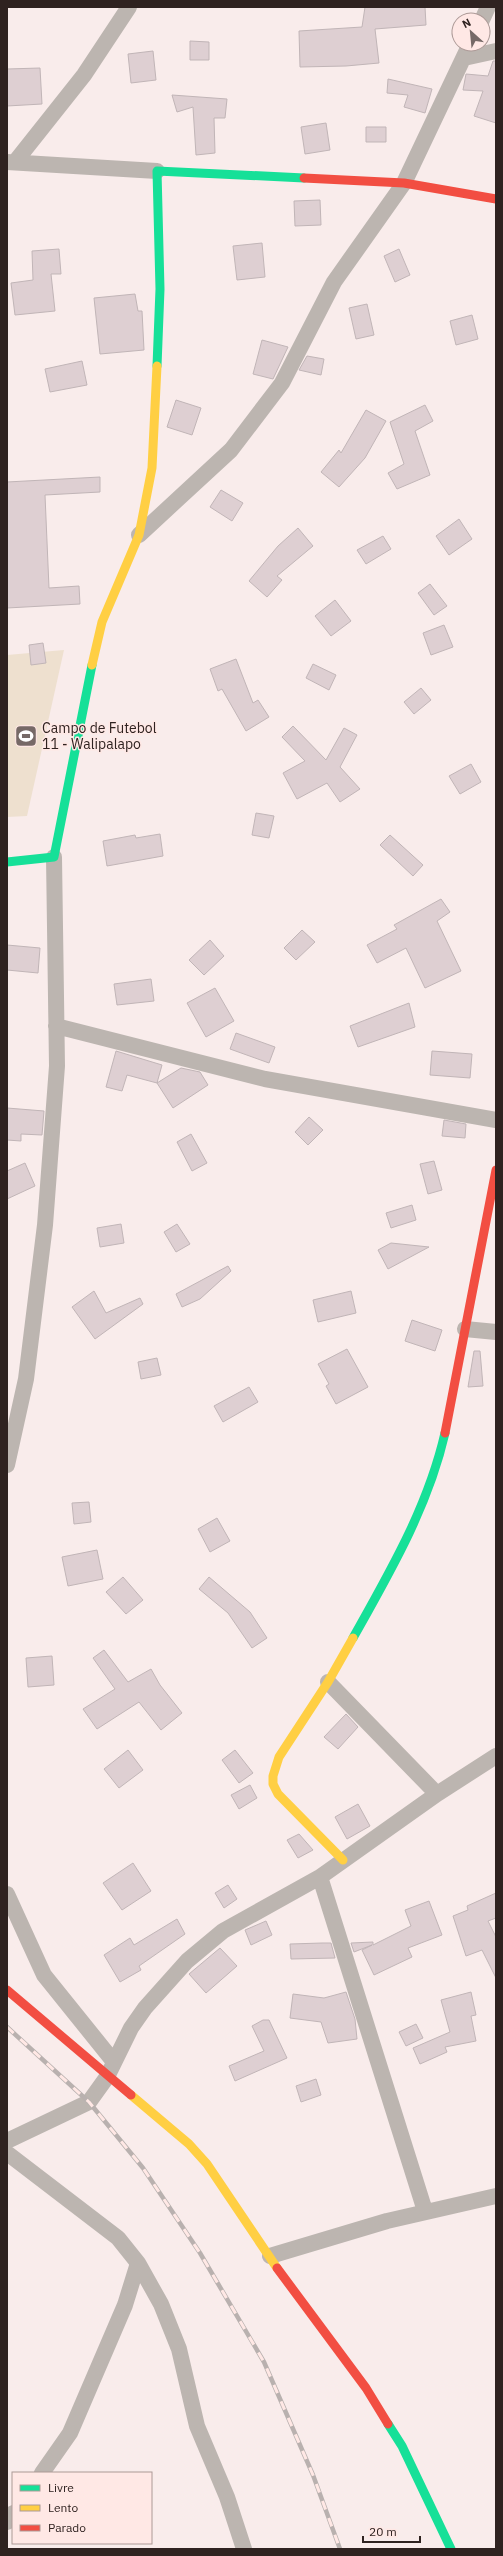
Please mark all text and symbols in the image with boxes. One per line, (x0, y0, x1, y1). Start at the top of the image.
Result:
north arrow (451, 12, 491, 52)
text: N (460, 15, 473, 31)
place label: Campo de Futebol 11 - Walipalapo (42, 719, 157, 753)
sports icon: Campo de Futebol 11 - Walipalapo (13, 723, 39, 749)
legend (12, 2472, 152, 2544)
text: Livre (48, 2480, 74, 2495)
text: Lento (48, 2500, 78, 2515)
scale bar (363, 2518, 420, 2544)
text: Parado (48, 2520, 86, 2535)
text: 20 m (369, 2524, 397, 2539)

